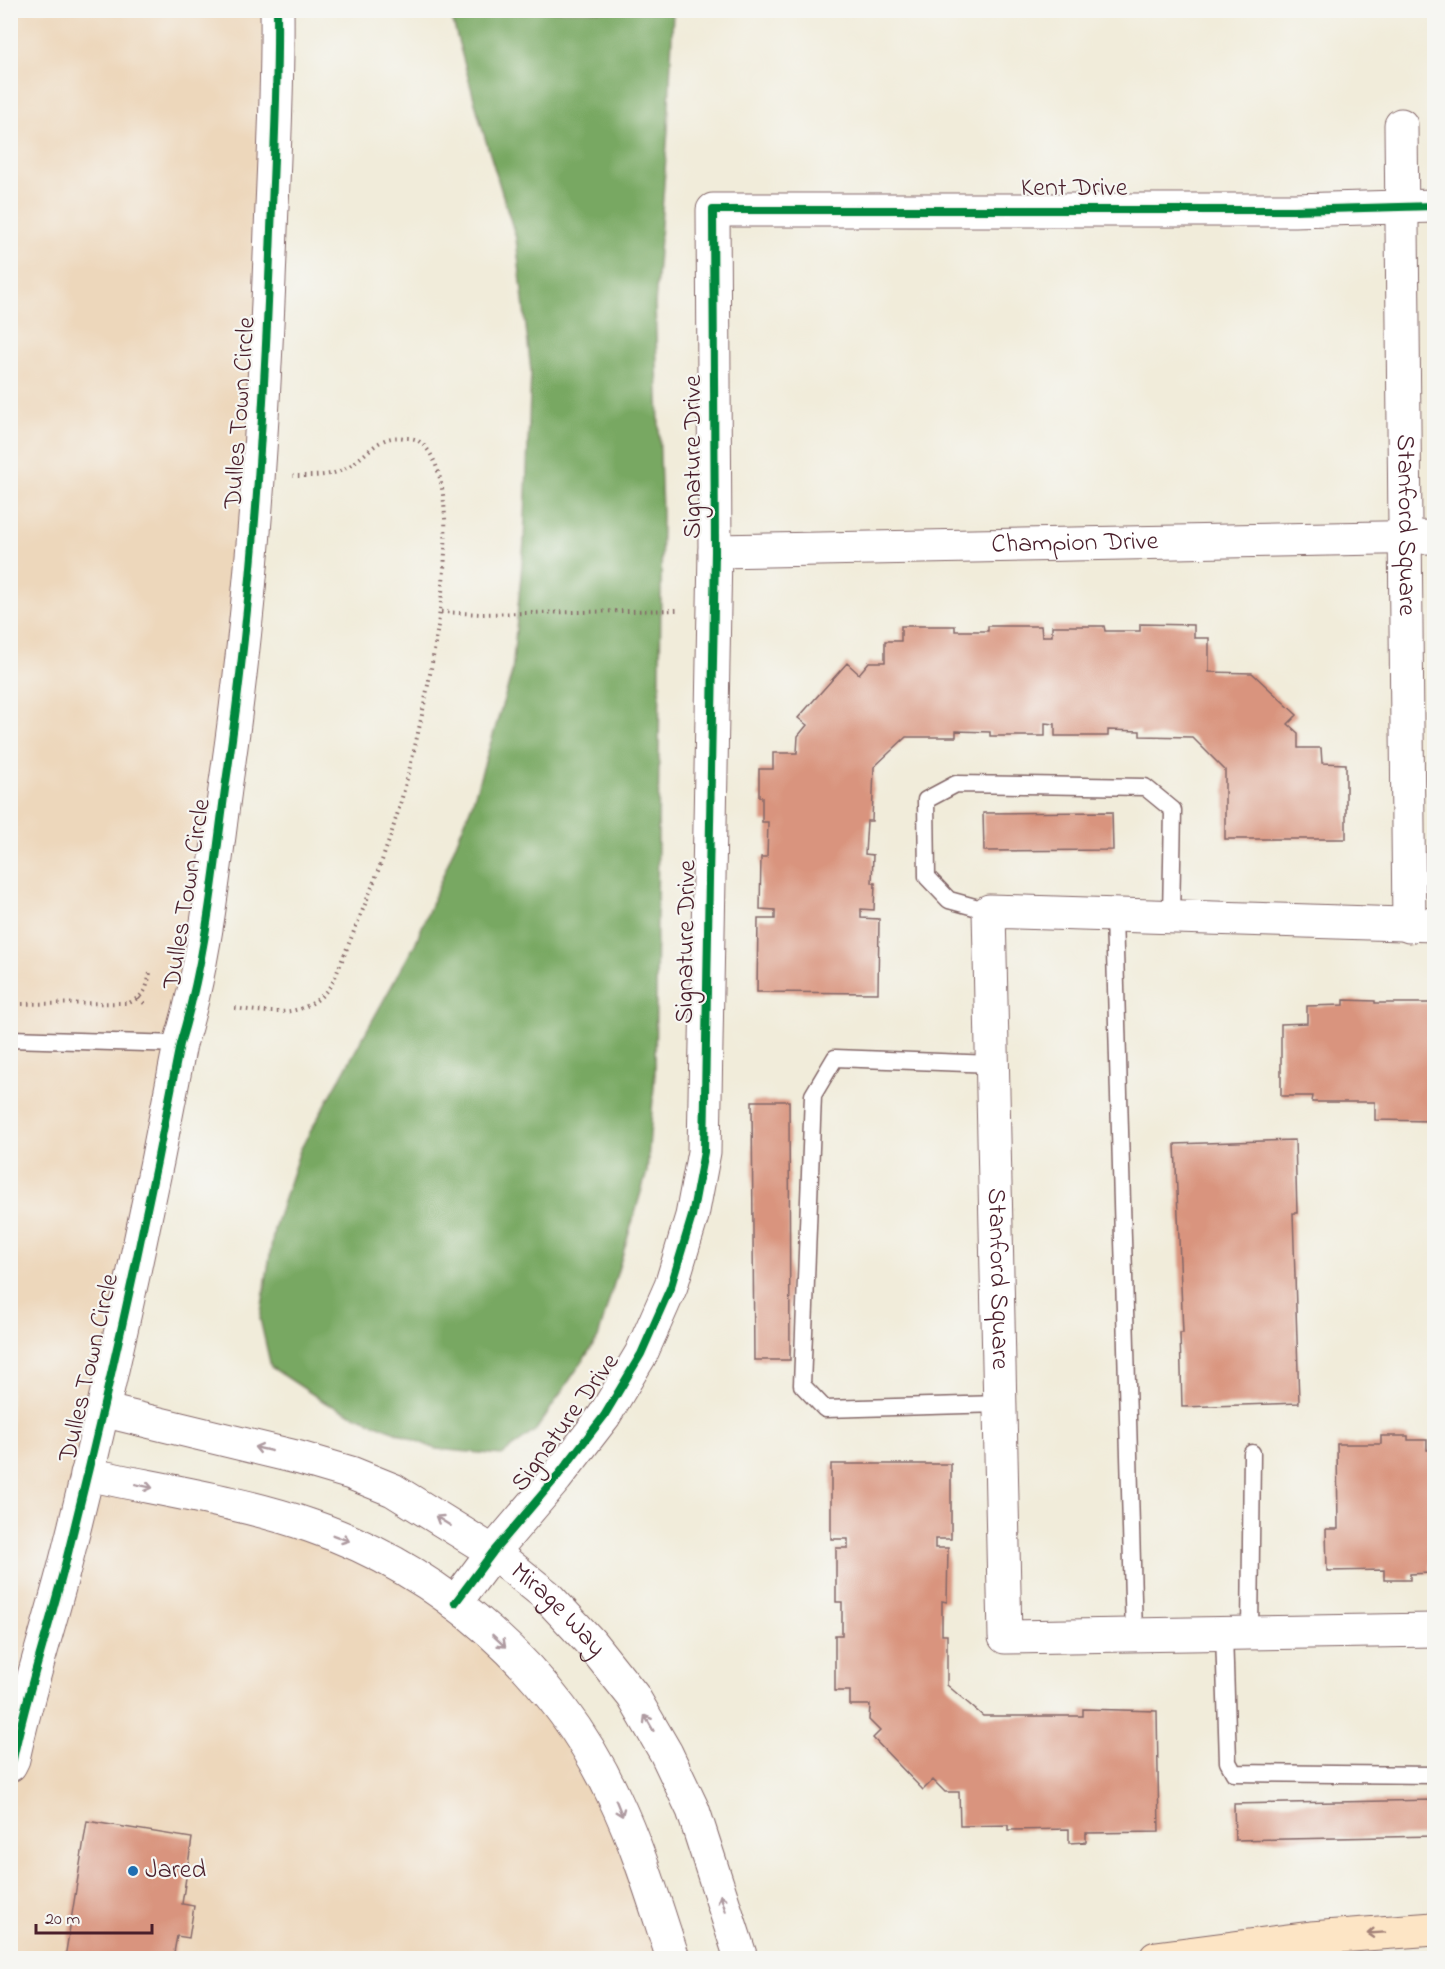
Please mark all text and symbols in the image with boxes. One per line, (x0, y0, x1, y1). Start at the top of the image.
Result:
street label: Kent Drive (1021, 170, 1128, 208)
street label: Dulles Town Circle (215, 315, 267, 511)
street label: Signature Drive (675, 375, 713, 539)
street label: Stanford Square (1385, 434, 1425, 616)
street label: Champion Drive (991, 523, 1159, 565)
street label: Dulles Town Circle (154, 796, 222, 993)
street label: Signature Drive (667, 859, 707, 1024)
street label: Stanford Square (976, 1187, 1018, 1370)
street label: Dulles Town Circle (50, 1270, 130, 1467)
street label: Signature Drive (502, 1345, 630, 1500)
one-way arrow (254, 1443, 273, 1455)
one-way arrow (134, 1481, 153, 1493)
one-way arrow (435, 1515, 452, 1527)
one-way arrow (332, 1533, 350, 1544)
street label: Mirage Way (502, 1554, 614, 1666)
one-way arrow (492, 1634, 507, 1648)
one-way arrow (643, 1715, 655, 1732)
one-way arrow (614, 1798, 625, 1816)
place label: Jared (145, 1852, 206, 1890)
marker: Jared (126, 1864, 140, 1878)
one-way arrow (717, 1894, 728, 1913)
scale bar (36, 1897, 152, 1935)
text: 20 m (45, 1907, 80, 1933)
one-way arrow (1367, 1928, 1387, 1939)

